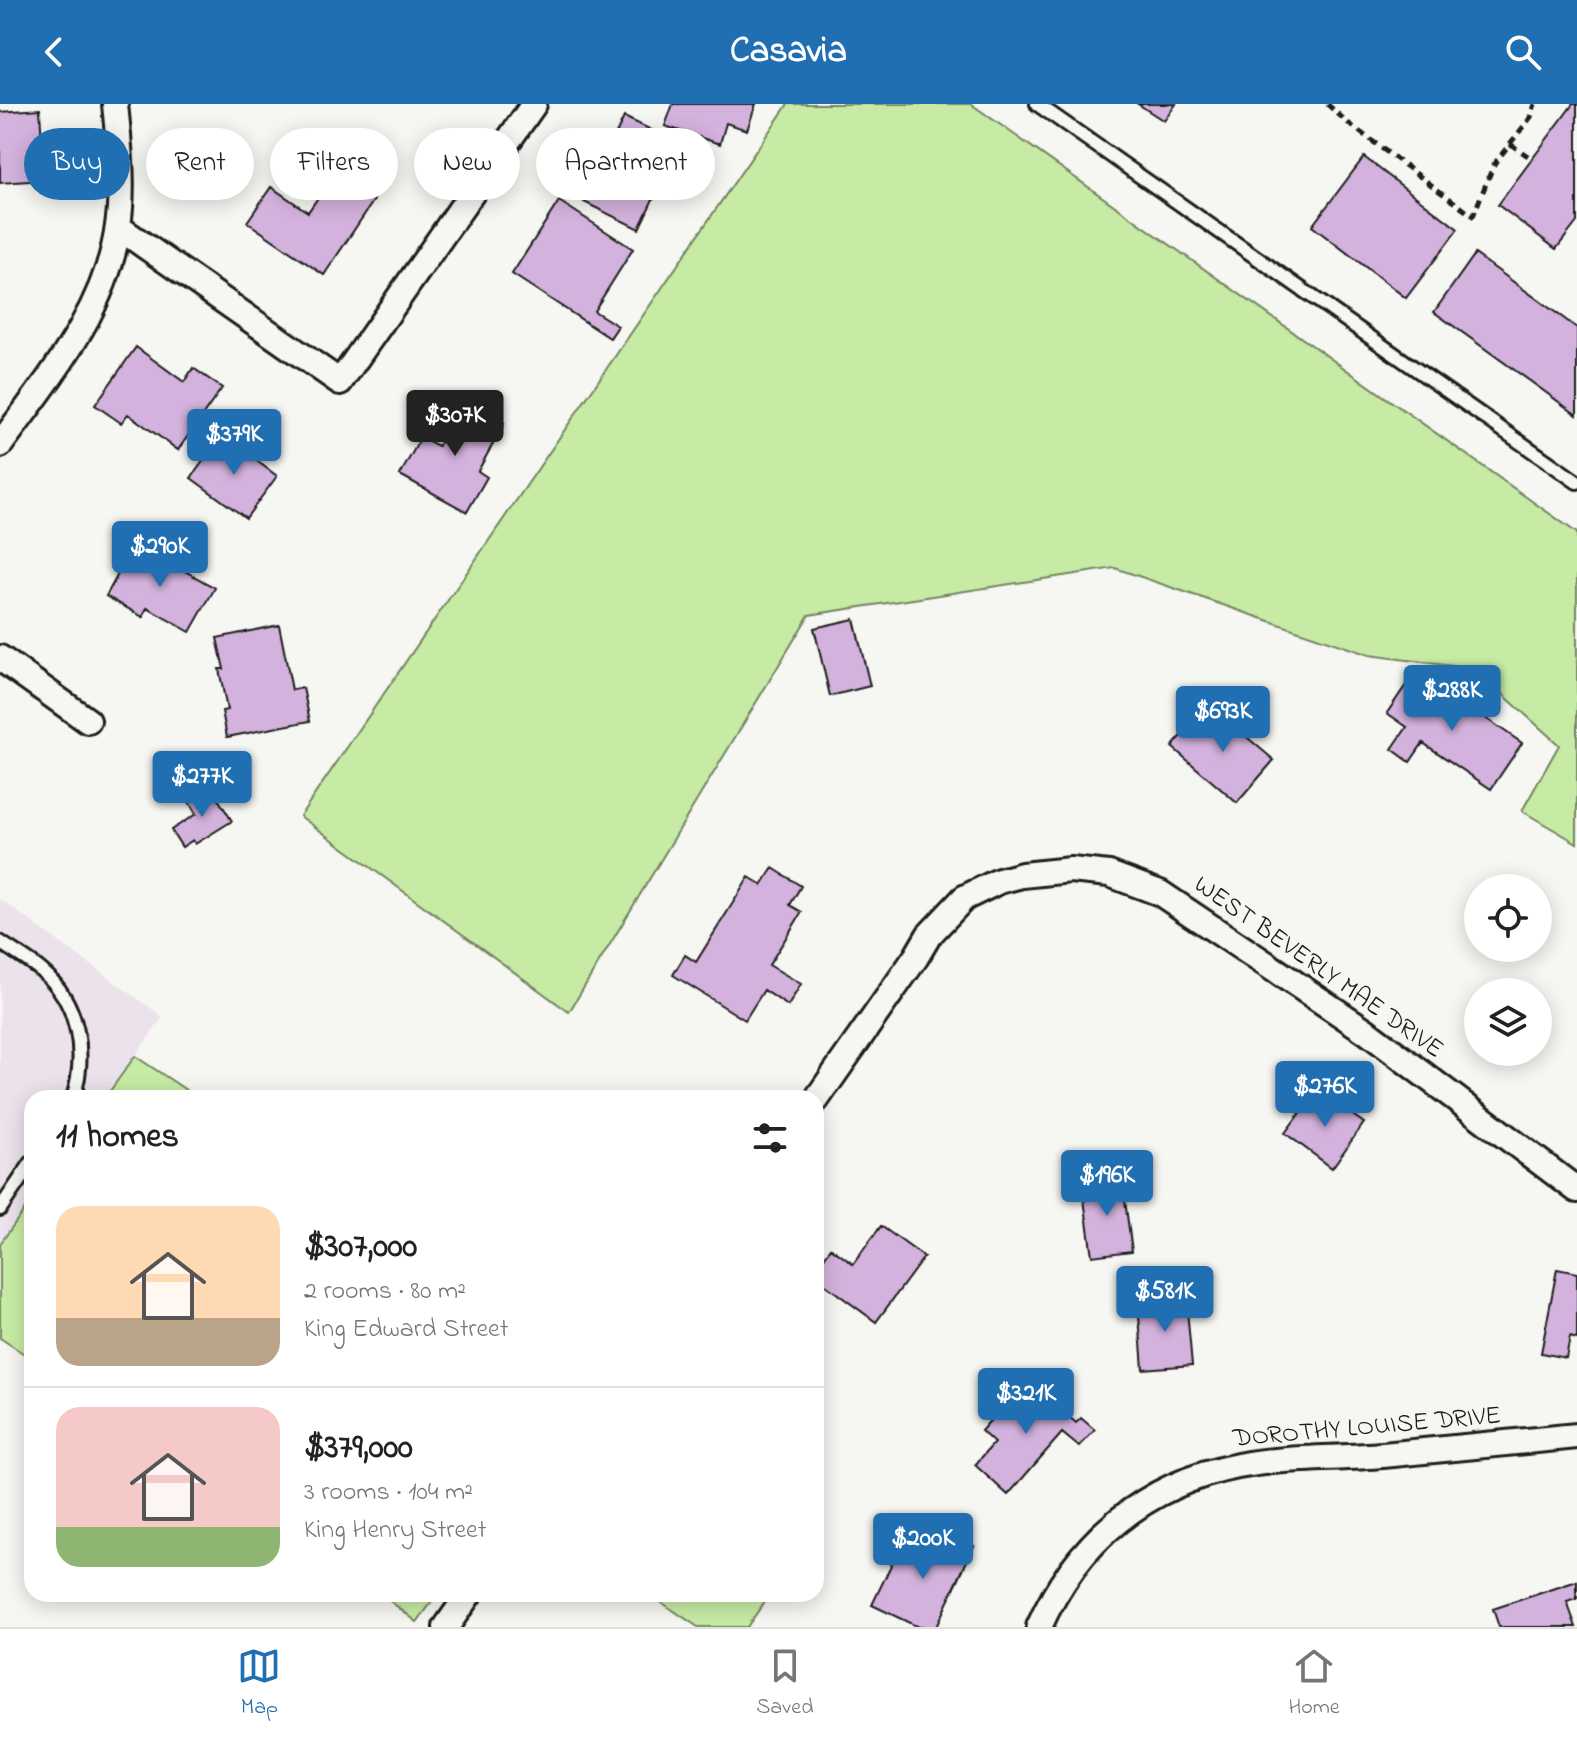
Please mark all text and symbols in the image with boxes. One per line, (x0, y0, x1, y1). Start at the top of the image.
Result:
text: Casavia (730, 26, 847, 79)
icon: back (32, 30, 76, 74)
icon: search (1501, 30, 1545, 74)
chip: Buy (24, 128, 130, 200)
chip: Rent (146, 128, 254, 200)
chip: Filters (270, 128, 398, 200)
chip: New (414, 128, 520, 200)
chip: Apartment (536, 128, 715, 200)
pin: $307K (399, 390, 511, 458)
text: $307K (424, 397, 486, 435)
pin: $379K (178, 409, 290, 477)
text: $379K (205, 416, 263, 454)
pin: $290K (104, 521, 216, 589)
text: $290K (130, 528, 190, 566)
pin: $288K (1396, 665, 1508, 733)
text: $288K (1422, 672, 1482, 710)
pin: $693K (1167, 686, 1279, 754)
text: $693K (1194, 693, 1252, 731)
pin: $277K (146, 751, 258, 819)
text: $277K (171, 758, 233, 796)
street label: WEST BEVERLY MAE DRIVE (1185, 867, 1451, 1069)
map controls (1464, 874, 1552, 1066)
button: locate (1464, 874, 1552, 962)
button: layers (1464, 978, 1552, 1066)
pin: $276K (1269, 1061, 1381, 1129)
text: $276K (1293, 1068, 1357, 1106)
text: 11 homes (56, 1113, 179, 1163)
icon: filters (748, 1116, 792, 1160)
pin: $196K (1051, 1150, 1163, 1218)
text: $196K (1079, 1157, 1135, 1195)
text: $307,000 (304, 1223, 417, 1273)
icon: home (120, 1238, 216, 1334)
pin: $581K (1109, 1266, 1221, 1334)
text: 2 rooms · 80 m² (304, 1273, 466, 1311)
text: $581K (1134, 1273, 1196, 1311)
text: King Edward Street (304, 1311, 508, 1349)
pin: $321K (970, 1368, 1082, 1436)
text: $321K (996, 1375, 1056, 1413)
street label: DOROTHY LOUISE DRIVE (1230, 1397, 1503, 1459)
text: $379,000 (304, 1424, 413, 1474)
icon: home (120, 1439, 216, 1535)
text: 3 rooms · 104 m² (304, 1474, 473, 1512)
text: King Henry Street (304, 1512, 486, 1550)
pin: $200K (867, 1513, 979, 1581)
text: $200K (891, 1520, 955, 1558)
tab: Map (237, 1644, 281, 1724)
tab: Saved (756, 1644, 814, 1724)
tab: Home (1288, 1644, 1340, 1724)

